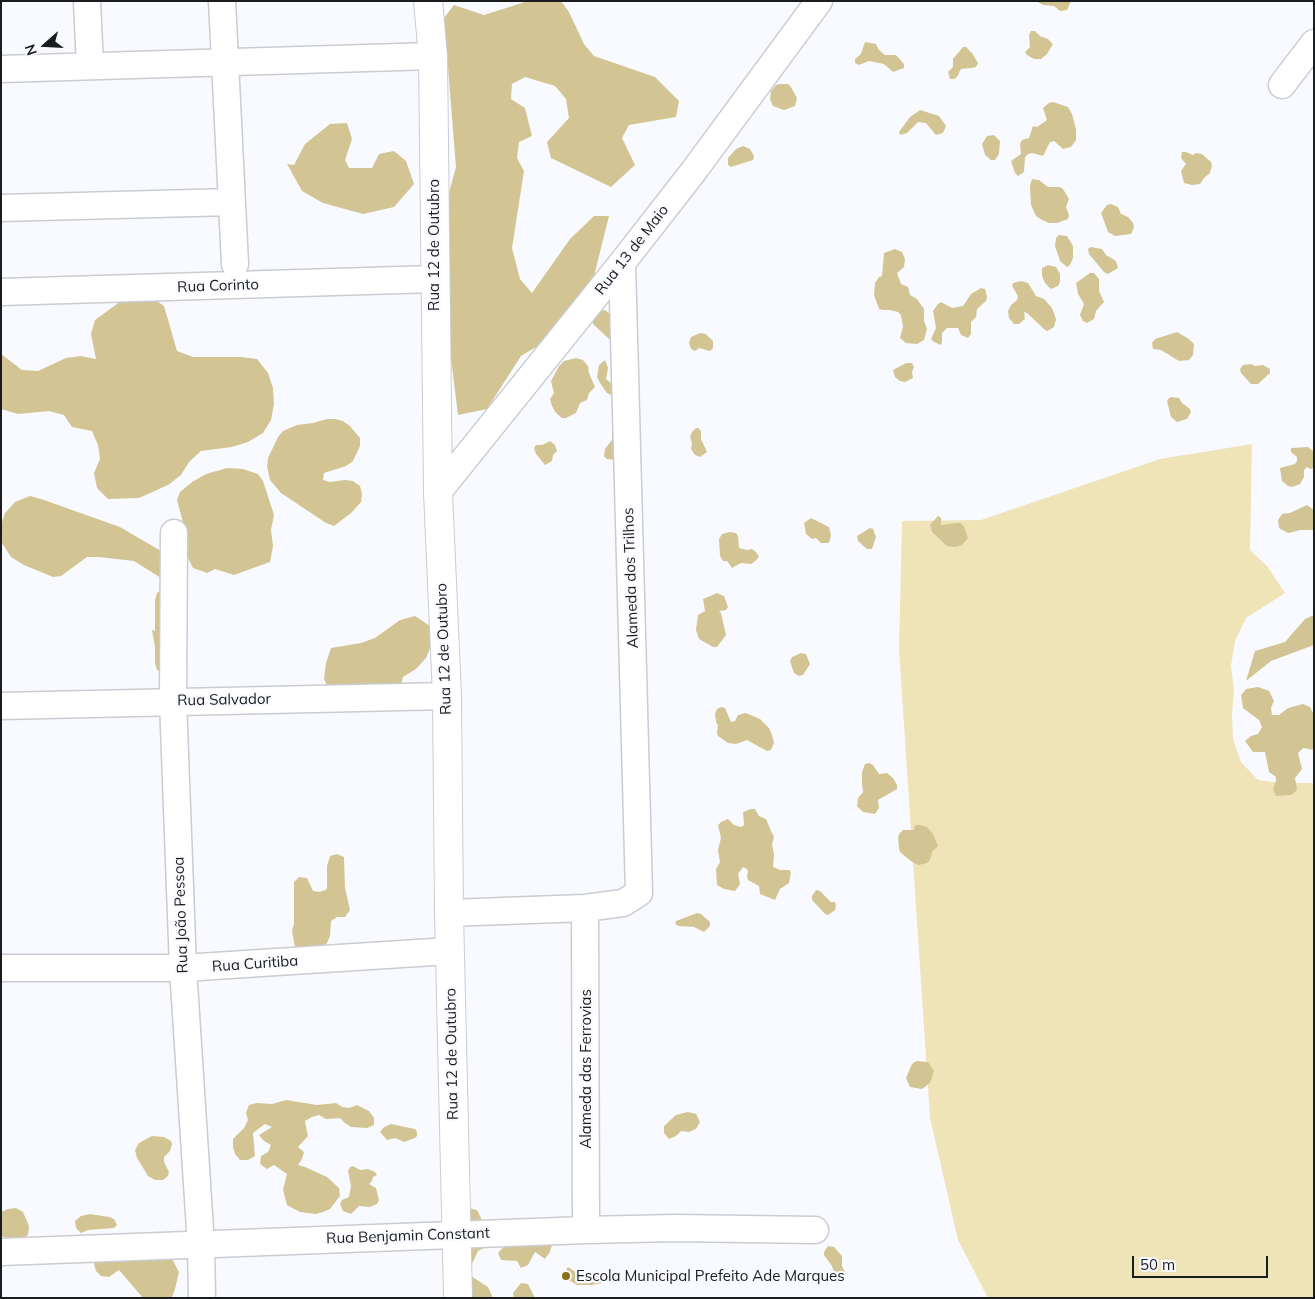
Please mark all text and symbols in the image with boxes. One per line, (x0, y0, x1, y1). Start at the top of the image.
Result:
north arrow (20, 20, 70, 70)
text: N (21, 42, 41, 58)
street label: Rua 12 de Outubro (425, 179, 443, 311)
street label: Rua 13 de Maio (591, 202, 673, 298)
street label: Rua Corinto (177, 276, 259, 296)
street label: Alameda dos Trilhos (620, 507, 642, 649)
street label: Rua 12 de Outubro (433, 583, 455, 715)
street label: Rua Salvador (177, 690, 271, 710)
street label: Rua João Pessoa (170, 856, 192, 974)
street label: Rua Curitiba (211, 952, 299, 976)
street label: Rua 12 de Outubro (442, 988, 462, 1120)
street label: Alameda das Ferrovias (577, 989, 595, 1149)
street label: Rua Benjamin Constant (326, 1224, 490, 1248)
scale bar (1135, 1246, 1271, 1278)
text: 50 m (1140, 1255, 1175, 1274)
place label: Escola Municipal Prefeito Ade Marques (576, 1267, 845, 1285)
marker: Escola Municipal Prefeito Ade Marques (560, 1270, 572, 1282)

